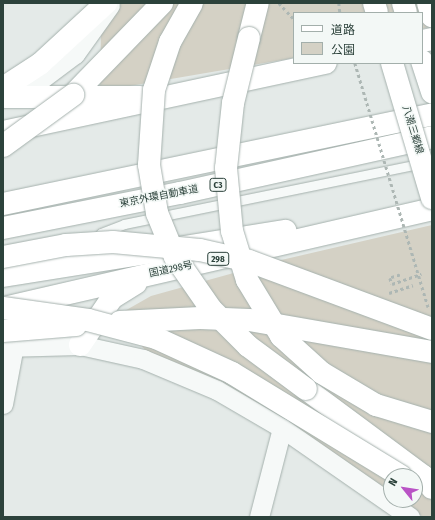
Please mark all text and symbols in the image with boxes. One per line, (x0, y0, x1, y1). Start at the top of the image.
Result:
legend (293, 12, 423, 64)
text: 道路 (331, 23, 355, 37)
text: 公園 (331, 43, 355, 57)
street label: 八潮三郷線 (399, 104, 425, 156)
road number: C3 (209, 178, 227, 192)
street label: 東京外環自動車道 (119, 183, 199, 211)
road number: 298 (207, 252, 229, 266)
street label: 国道298号 (148, 260, 194, 280)
north arrow (383, 468, 423, 508)
text: N (386, 476, 400, 488)

